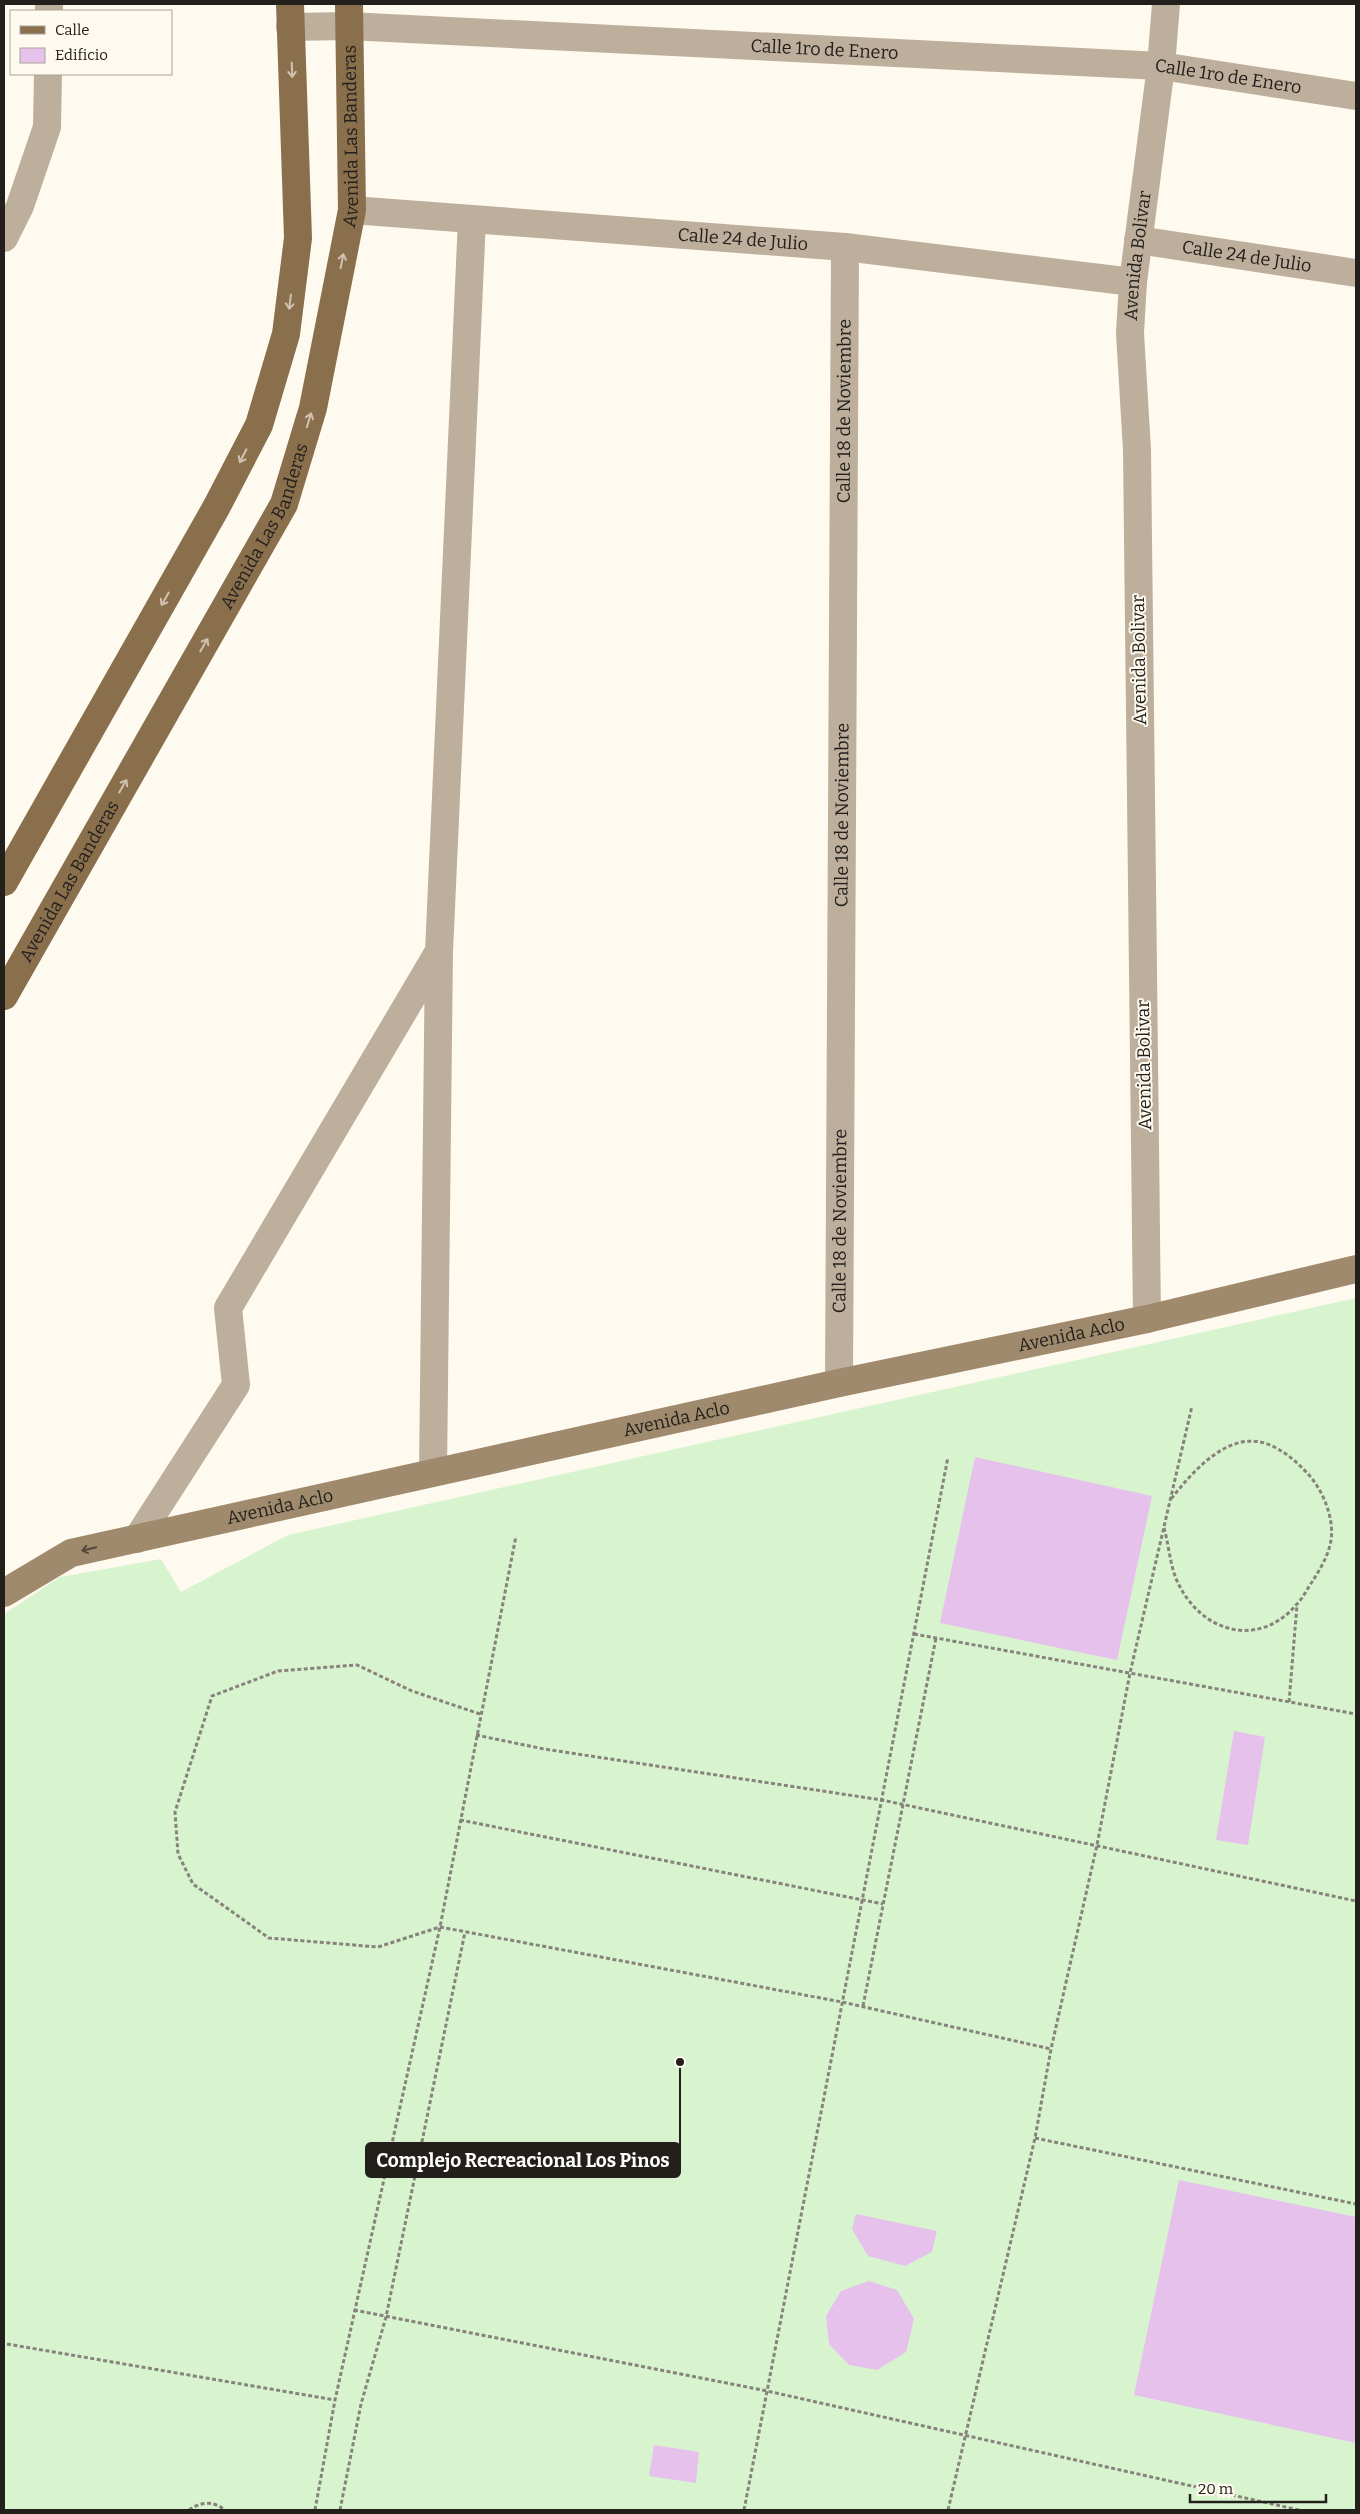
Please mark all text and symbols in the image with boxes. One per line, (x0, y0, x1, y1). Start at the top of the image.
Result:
legend (10, 10, 172, 75)
text: Calle (55, 21, 89, 39)
street label: Calle 1ro de Enero (750, 35, 899, 64)
street label: Avenida Las Banderas (338, 45, 364, 229)
text: Edificio (55, 46, 108, 64)
street label: Calle 1ro de Enero (1154, 55, 1303, 98)
one-way arrow (287, 62, 297, 78)
street label: Avenida Bolivar (1120, 189, 1156, 321)
street label: Calle 24 de Julio (677, 223, 809, 255)
street label: Calle 24 de Julio (1180, 236, 1313, 277)
one-way arrow (338, 253, 347, 269)
one-way arrow (285, 294, 295, 310)
street label: Calle 18 de Noviembre (833, 319, 856, 503)
one-way arrow (305, 412, 315, 428)
street label: Avenida Las Banderas (215, 440, 313, 613)
one-way arrow (238, 449, 248, 464)
one-way arrow (159, 591, 169, 605)
street label: Avenida Bolivar (1127, 595, 1151, 725)
one-way arrow (199, 638, 209, 652)
street label: Calle 18 de Noviembre (831, 723, 853, 907)
one-way arrow (119, 779, 129, 794)
street label: Avenida Las Banderas (15, 797, 124, 966)
street label: Avenida Bolivar (1132, 1000, 1156, 1130)
street label: Calle 18 de Noviembre (828, 1129, 851, 1313)
street label: Avenida Aclo (1016, 1313, 1127, 1357)
street label: Avenida Aclo (621, 1397, 732, 1441)
street label: Avenida Aclo (225, 1484, 335, 1529)
one-way arrow (82, 1545, 98, 1554)
callout: Complejo Recreacional Los Pinos (366, 2143, 680, 2177)
text: Complejo Recreacional Los Pinos (376, 2149, 670, 2172)
scale bar (1190, 2472, 1326, 2504)
text: 20 m (1198, 2480, 1234, 2498)

